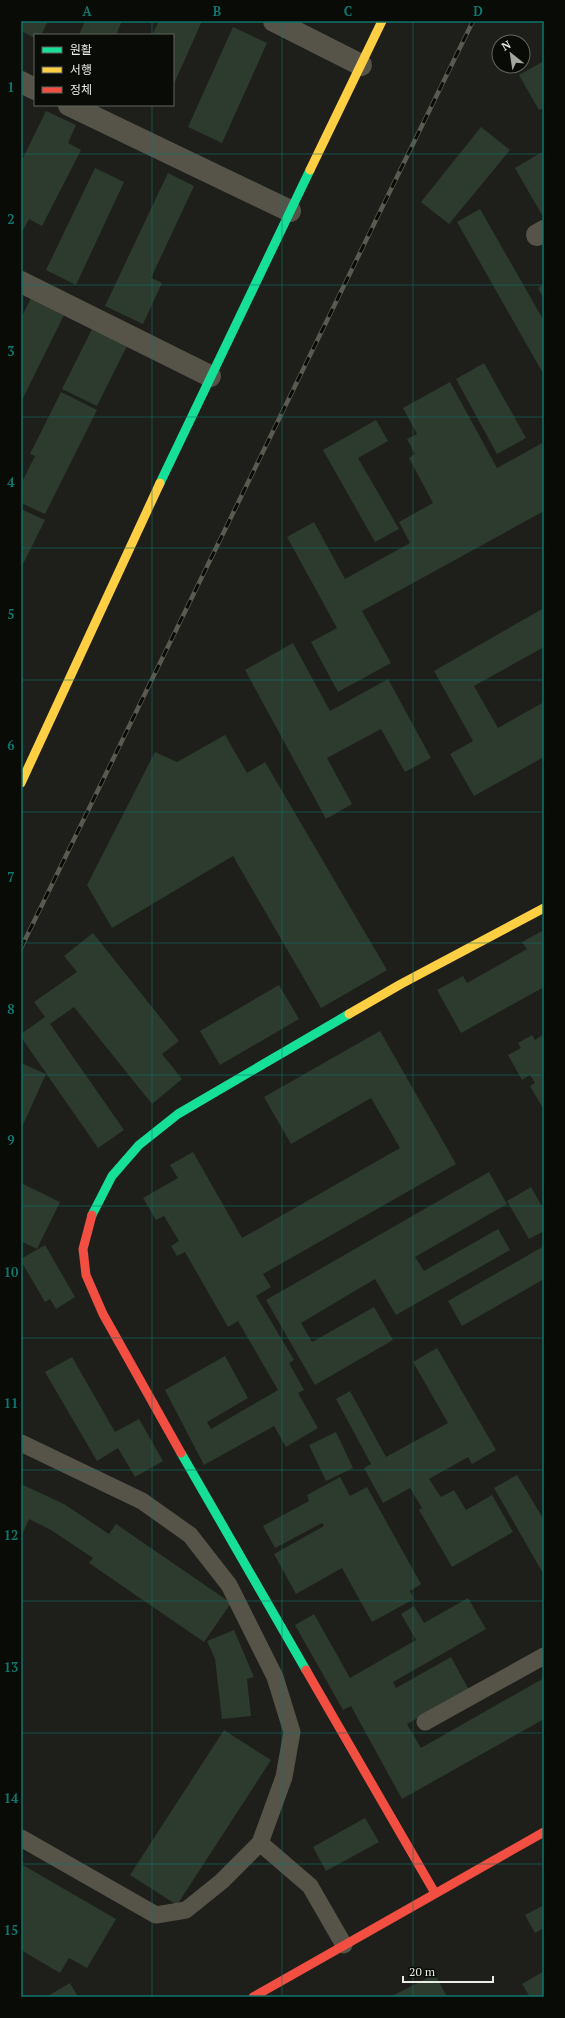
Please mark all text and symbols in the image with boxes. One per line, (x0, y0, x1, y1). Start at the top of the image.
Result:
text: A (82, 2, 92, 20)
text: B (213, 2, 221, 20)
text: C (344, 2, 352, 20)
text: D (473, 2, 483, 20)
legend (34, 34, 174, 106)
north arrow (491, 34, 531, 74)
text: N (499, 37, 514, 53)
text: 원활 (70, 42, 92, 57)
text: 서행 (70, 62, 92, 77)
text: 1 (7, 78, 15, 96)
text: 정체 (70, 82, 92, 97)
text: 2 (7, 210, 15, 228)
text: 3 (7, 342, 15, 360)
text: 4 (7, 473, 15, 491)
text: 5 (7, 605, 15, 623)
text: 6 (7, 736, 15, 754)
text: 7 (7, 868, 15, 886)
text: 8 (7, 1000, 15, 1018)
text: 9 (7, 1131, 15, 1149)
text: 10 (4, 1263, 19, 1281)
text: 11 (4, 1394, 18, 1412)
text: 12 (4, 1526, 18, 1544)
text: 13 (4, 1658, 18, 1676)
text: 14 (4, 1789, 19, 1807)
text: 15 (4, 1921, 18, 1939)
scale bar (403, 1958, 493, 1984)
text: 20 m (409, 1964, 436, 1979)

